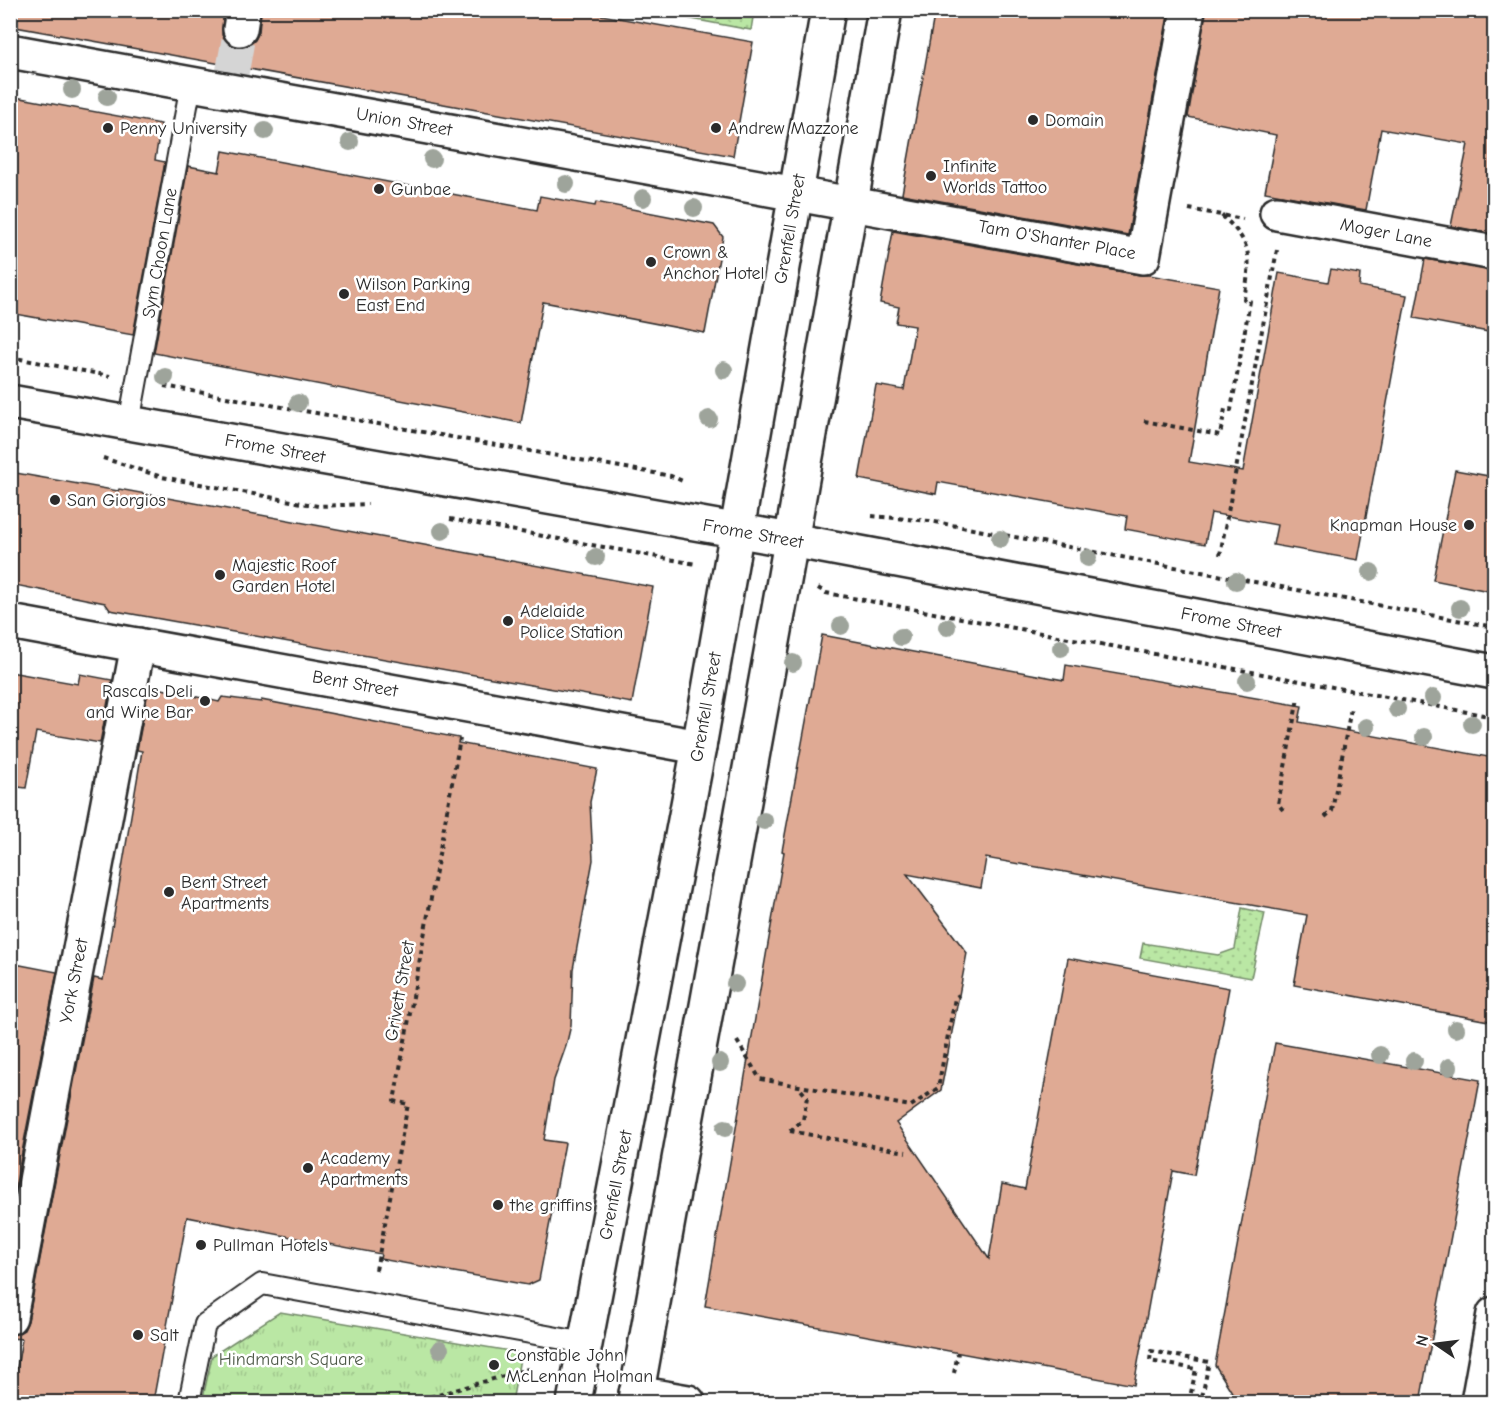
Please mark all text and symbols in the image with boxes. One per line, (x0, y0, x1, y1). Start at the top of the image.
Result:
street label: Union Street (354, 103, 454, 141)
place label: Domain (1045, 110, 1104, 131)
marker: Domain (1026, 113, 1040, 127)
place label: Penny University (120, 118, 248, 139)
place label: Andrew Mazzone (728, 118, 859, 139)
marker: Penny University (101, 121, 115, 135)
marker: Andrew Mazzone (709, 121, 723, 135)
place label: Infinite Worlds Tattoo (943, 156, 1047, 198)
marker: Infinite Worlds Tattoo (924, 169, 938, 183)
street label: Grenfell Street (770, 172, 810, 286)
place label: Gunbae (391, 179, 451, 200)
marker: Gunbae (372, 182, 386, 196)
street label: Sym Choon Lane (138, 186, 182, 320)
street label: Moger Lane (1338, 214, 1434, 252)
street label: Tam O'Shanter Place (977, 216, 1137, 264)
place label: Crown & Anchor Hotel (663, 242, 764, 284)
marker: Crown & Anchor Hotel (644, 255, 658, 269)
place label: Wilson Parking East End (356, 274, 471, 316)
marker: Wilson Parking East End (337, 287, 351, 301)
street label: Frome Street (223, 430, 328, 468)
place label: San Giorgios (67, 490, 166, 511)
marker: San Giorgios (48, 493, 62, 507)
street label: Frome Street (701, 515, 806, 553)
place label: Knapman House (1330, 515, 1457, 536)
marker: Knapman House (1462, 518, 1476, 532)
place label: Majestic Roof Garden Hotel (232, 555, 337, 597)
marker: Majestic Roof Garden Hotel (213, 568, 227, 582)
place label: Adelaide Police Station (520, 601, 623, 643)
street label: Frome Street (1179, 603, 1284, 643)
marker: Adelaide Police Station (501, 614, 515, 628)
street label: Grenfell Street (686, 650, 726, 764)
street label: Bent Street (311, 666, 400, 702)
place label: Rascals Deli and Wine Bar (86, 681, 194, 723)
marker: Rascals Deli and Wine Bar (198, 694, 212, 708)
place label: Bent Street Apartments (181, 872, 269, 914)
marker: Bent Street Apartments (162, 885, 176, 899)
street label: York Street (55, 936, 93, 1025)
street label: Grivett Street (381, 938, 419, 1043)
street label: Grenfell Street (595, 1128, 637, 1242)
place label: Academy Apartments (320, 1148, 408, 1190)
marker: Academy Apartments (301, 1161, 315, 1175)
place label: the griffins (509, 1195, 592, 1216)
marker: the griffins (491, 1198, 505, 1212)
place label: Pullman Hotels (213, 1235, 328, 1256)
marker: Pullman Hotels (194, 1238, 208, 1252)
north arrow (1406, 1314, 1466, 1374)
place label: Salt (150, 1325, 179, 1346)
marker: Salt (131, 1328, 145, 1342)
text: N (1412, 1333, 1432, 1348)
place label: Constable John McLennan Holman (506, 1345, 653, 1387)
park label: Hindmarsh Square (219, 1349, 363, 1370)
marker: Constable John McLennan Holman (487, 1358, 501, 1372)

